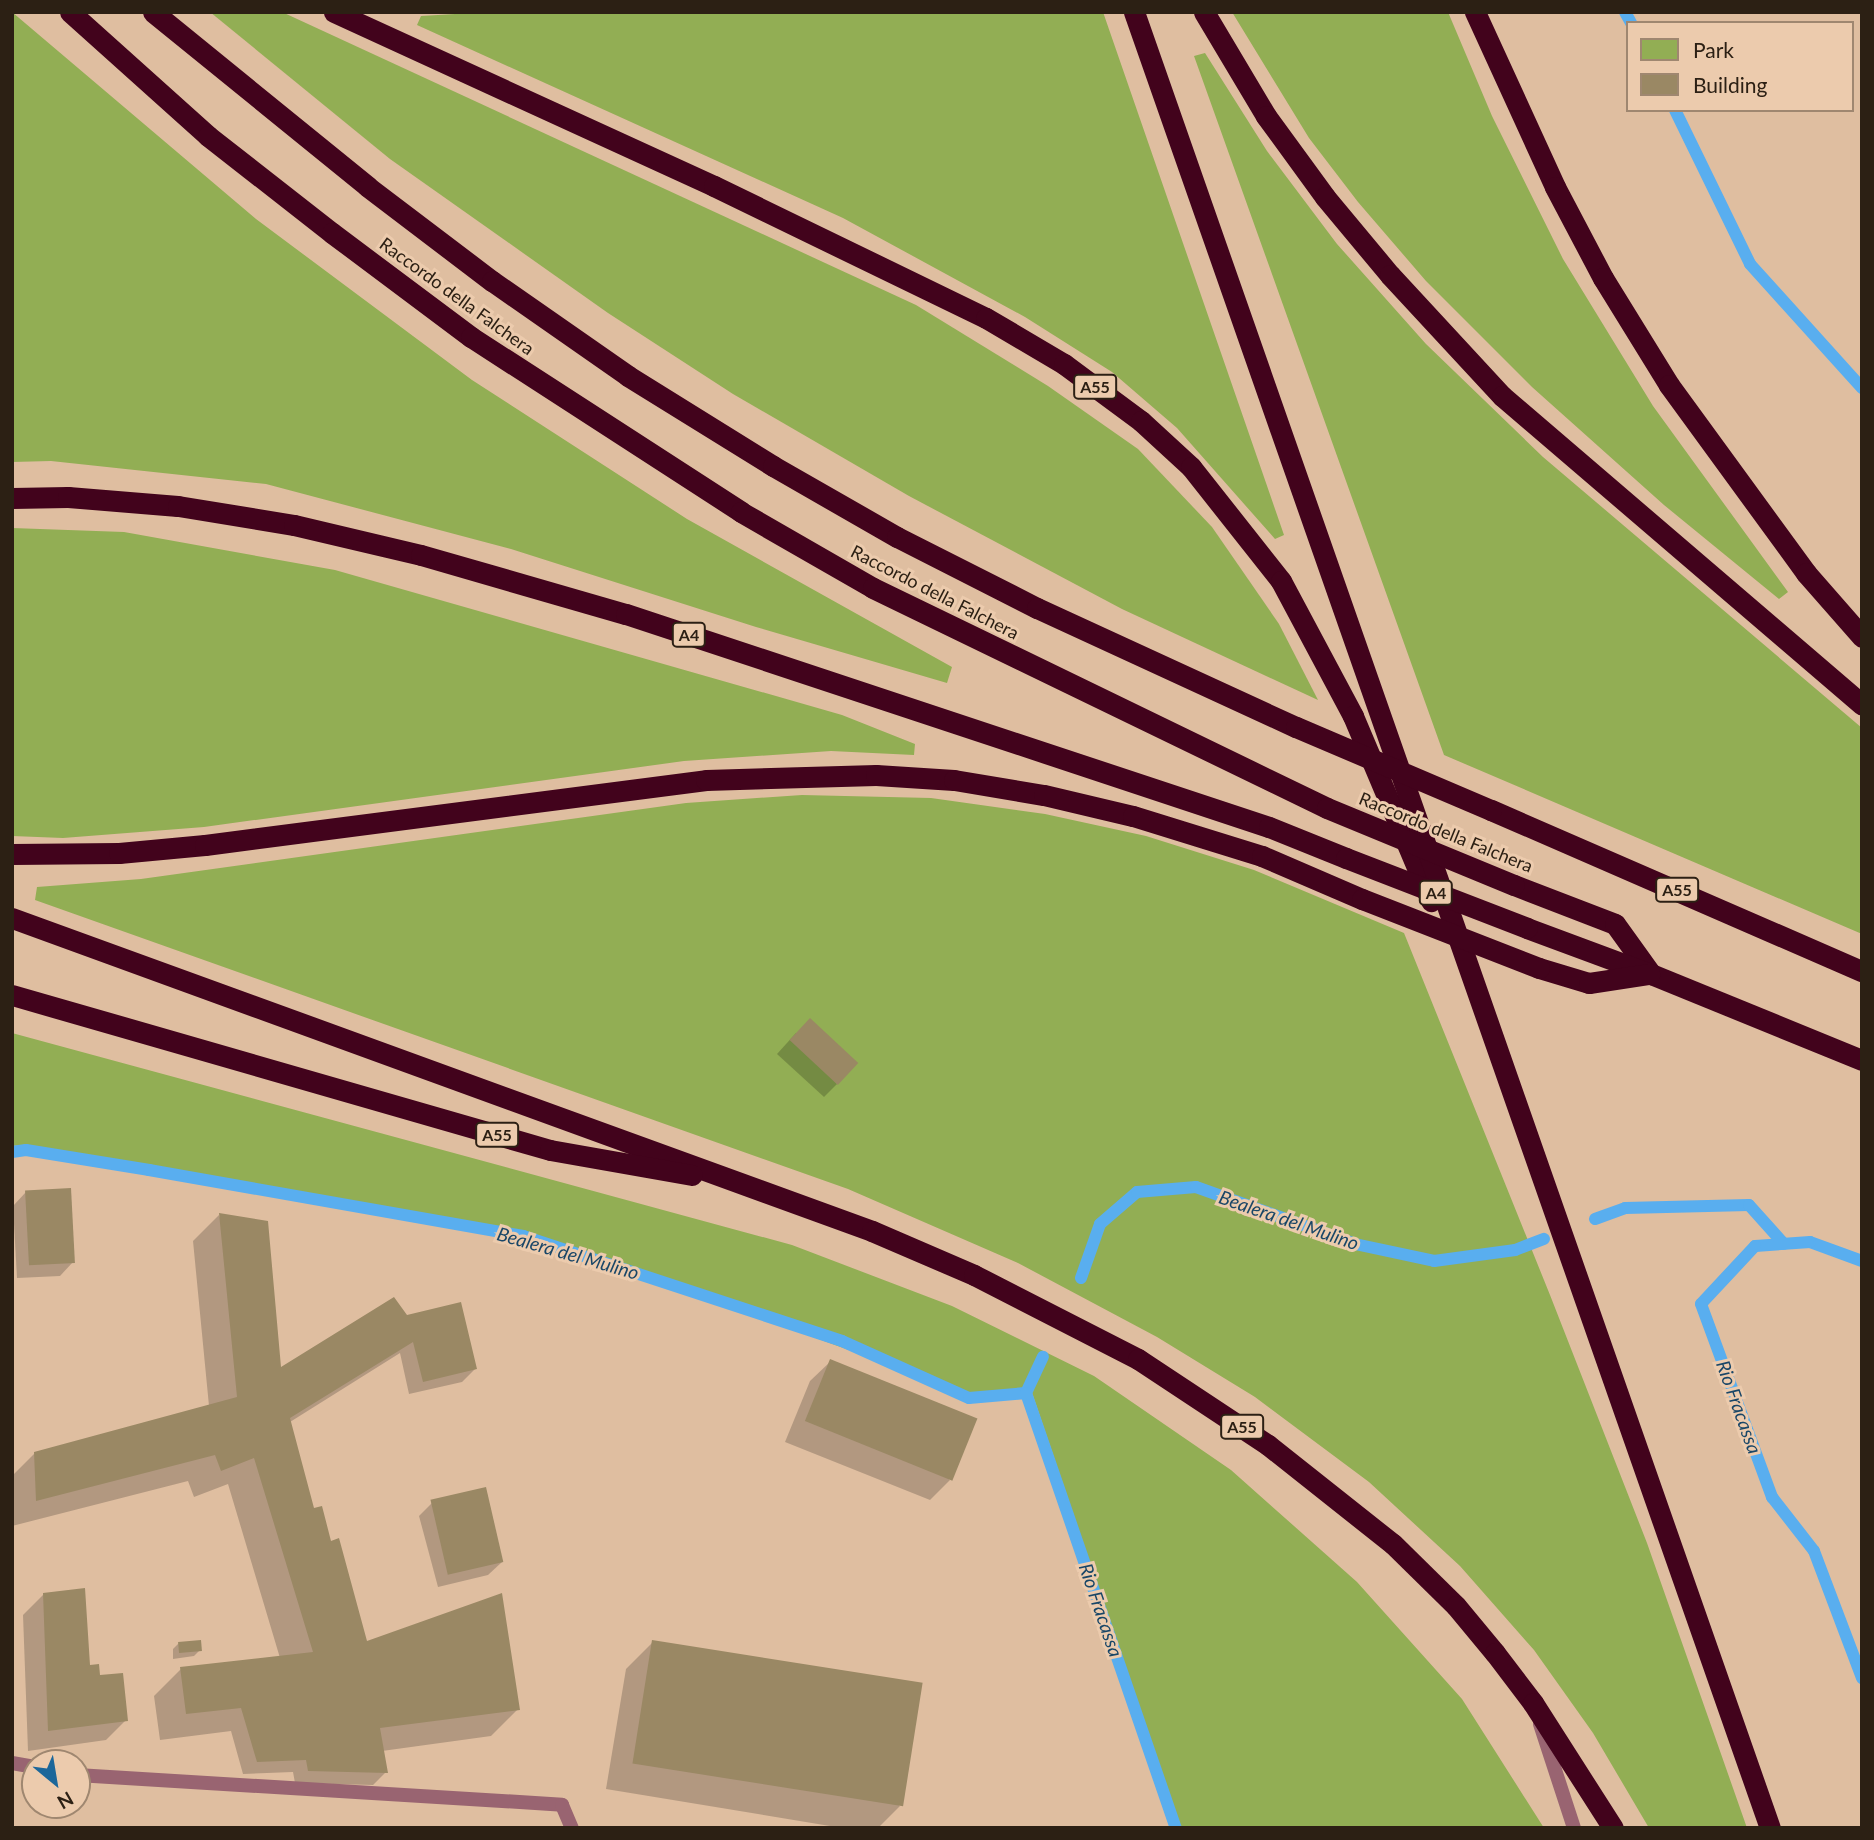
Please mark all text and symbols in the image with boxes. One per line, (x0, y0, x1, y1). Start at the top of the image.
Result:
legend (1626, 21, 1853, 112)
text: Park (1693, 37, 1734, 62)
text: Building (1693, 72, 1768, 97)
street label: Raccordo della Falchera (376, 233, 538, 359)
road number: A55 (1072, 374, 1118, 400)
street label: Raccordo della Falchera (847, 540, 1023, 644)
road number: A4 (672, 622, 706, 648)
street label: Raccordo della Falchera (1356, 787, 1536, 877)
road number: A55 (1654, 877, 1700, 902)
road number: A4 (1418, 880, 1454, 906)
road number: A55 (474, 1122, 520, 1148)
water label: Bealera del Mulino (1216, 1185, 1362, 1255)
water label: Bealera del Mulino (495, 1222, 641, 1284)
water label: Rio Fracassa (1712, 1357, 1766, 1457)
road number: A55 (1219, 1414, 1265, 1440)
water label: Rio Fracassa (1074, 1560, 1128, 1660)
north arrow (21, 1749, 91, 1819)
text: N (54, 1787, 78, 1815)

